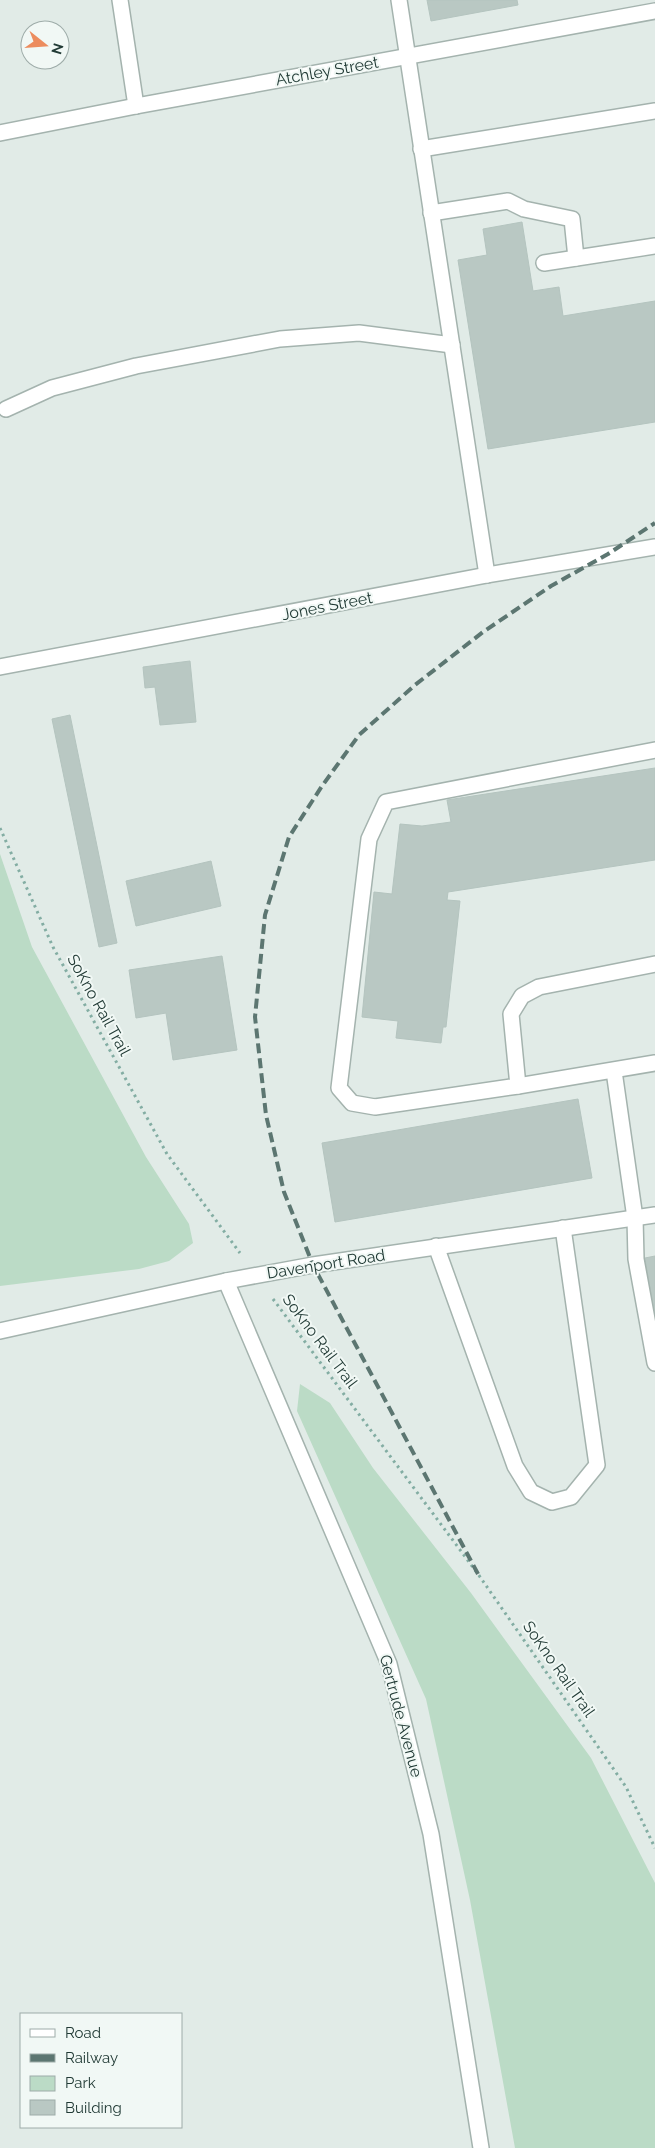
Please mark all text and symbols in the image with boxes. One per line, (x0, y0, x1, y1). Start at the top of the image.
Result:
north arrow (20, 20, 70, 70)
text: N (48, 41, 67, 56)
street label: Atchley Street (274, 53, 380, 89)
street label: Jones Street (280, 588, 375, 624)
street label: SoKno Rail Trail (63, 951, 135, 1059)
street label: Davenport Road (265, 1245, 387, 1283)
street label: SoKno Rail Trail (278, 1290, 362, 1392)
street label: SoKno Rail Trail (519, 1617, 600, 1721)
street label: Gertrude Avenue (376, 1653, 426, 1779)
legend (20, 2013, 182, 2128)
text: Road (65, 2024, 101, 2042)
text: Railway (65, 2049, 118, 2067)
text: Park (65, 2074, 96, 2092)
text: Building (65, 2099, 122, 2117)

